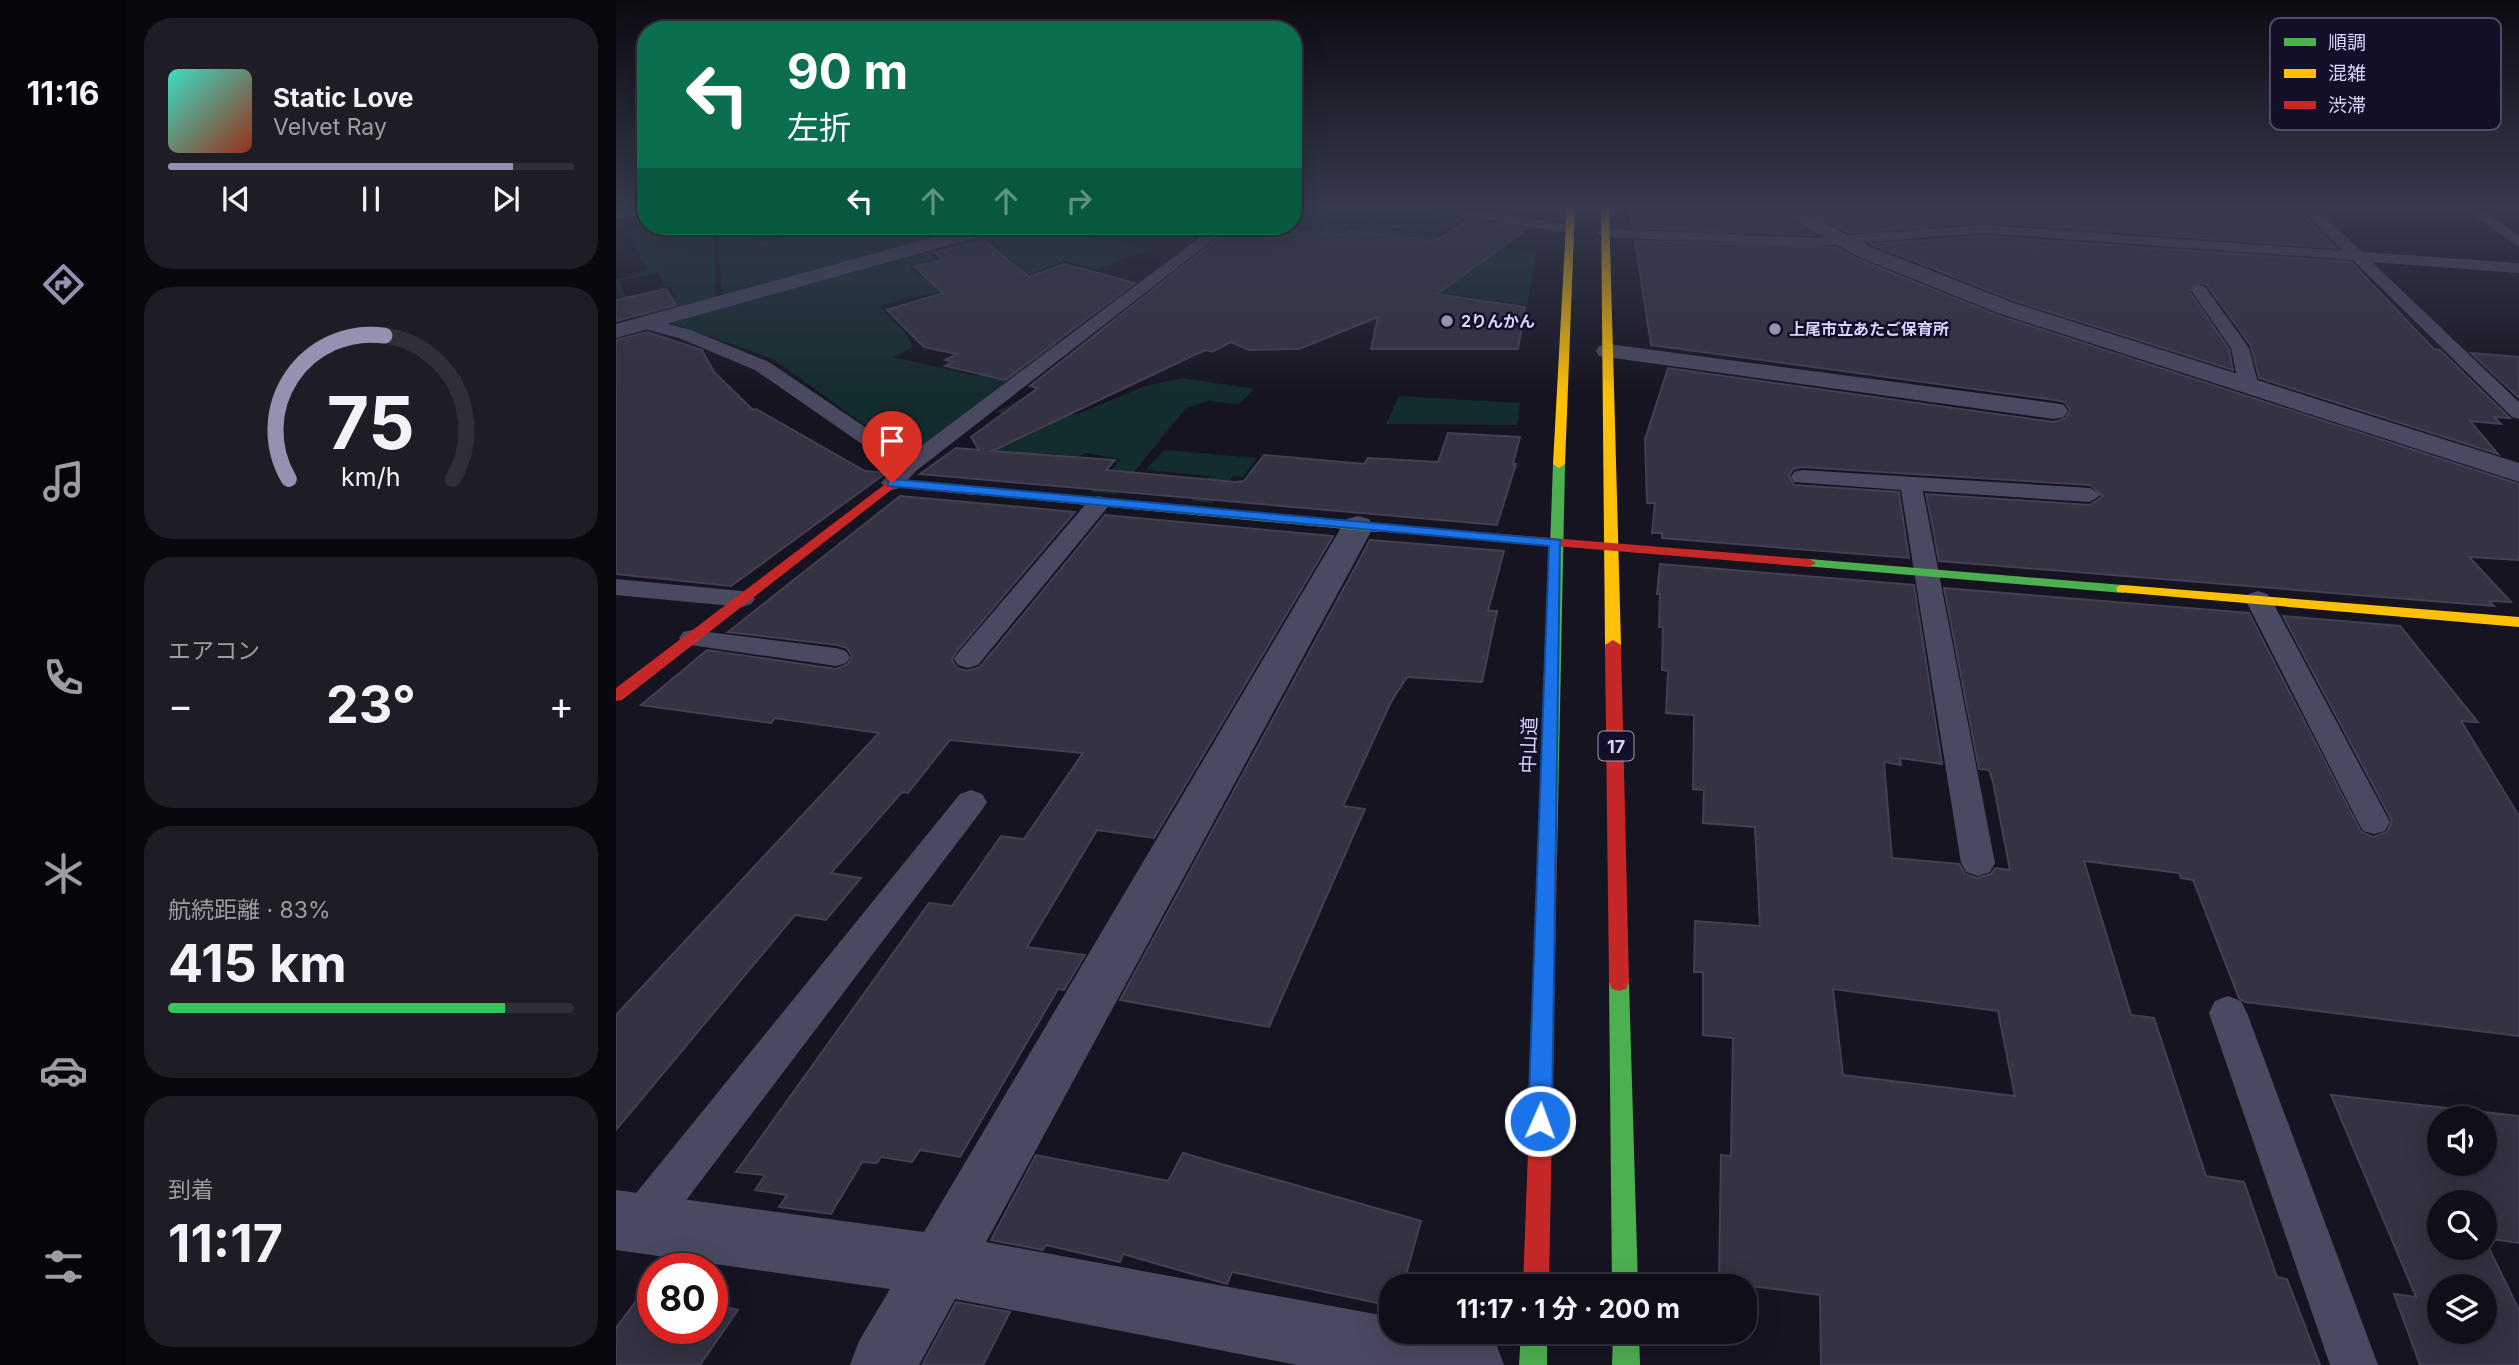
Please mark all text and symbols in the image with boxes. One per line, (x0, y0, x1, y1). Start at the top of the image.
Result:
legend (2270, 18, 2501, 130)
text: 順調 (2328, 31, 2366, 54)
text: 90 m (787, 42, 908, 101)
icon: left (672, 49, 763, 140)
text: 混雑 (2328, 62, 2366, 85)
text: 11:16 (27, 74, 99, 113)
text: Static Love (273, 82, 414, 113)
text: 渋滞 (2328, 94, 2366, 117)
text: 左折 (787, 108, 851, 147)
text: Velvet Ray (273, 113, 387, 141)
icon: previous (217, 180, 255, 218)
icon: pause (352, 180, 390, 218)
icon: next (487, 180, 525, 218)
icon: left (841, 182, 879, 220)
icon: ahead (914, 182, 952, 220)
icon: ahead (987, 182, 1025, 220)
icon: right (1060, 182, 1098, 220)
icon: directions (39, 260, 88, 309)
place label: 2りんかん (1461, 311, 1535, 331)
marker: 2りんかん (1439, 313, 1455, 329)
place label: 上尾市立あたご保育所 (1789, 319, 1949, 339)
marker: 上尾市立あたご保育所 (1767, 321, 1783, 337)
text: 75 (327, 379, 415, 468)
pin (862, 411, 922, 483)
icon: arrive (873, 422, 911, 460)
icon: music (39, 457, 88, 506)
text: km/h (341, 462, 401, 492)
text: エアコン (168, 637, 260, 665)
icon: phone (39, 653, 88, 702)
text: 23° (326, 673, 416, 736)
text: − (168, 682, 193, 728)
text: + (549, 682, 574, 728)
street label: 中山道 (1517, 716, 1541, 774)
road number: 17 (1598, 732, 1634, 760)
icon: climate (39, 849, 88, 898)
text: 航続距離 · 83% (168, 896, 331, 924)
text: 415 km (168, 932, 347, 995)
icon: car (39, 1046, 88, 1095)
position arrow (1503, 1084, 1577, 1158)
map controls (2427, 1106, 2497, 1344)
button: sound (2427, 1106, 2497, 1176)
text: 到着 (168, 1176, 214, 1204)
button: search (2427, 1190, 2497, 1260)
text: 11:17 (168, 1212, 283, 1275)
icon: filters (39, 1242, 88, 1291)
speed limit sign: 80 (637, 1253, 728, 1344)
button: layers (2427, 1274, 2497, 1344)
text: 11:17 · 1 分 · 200 m (1456, 1293, 1680, 1324)

